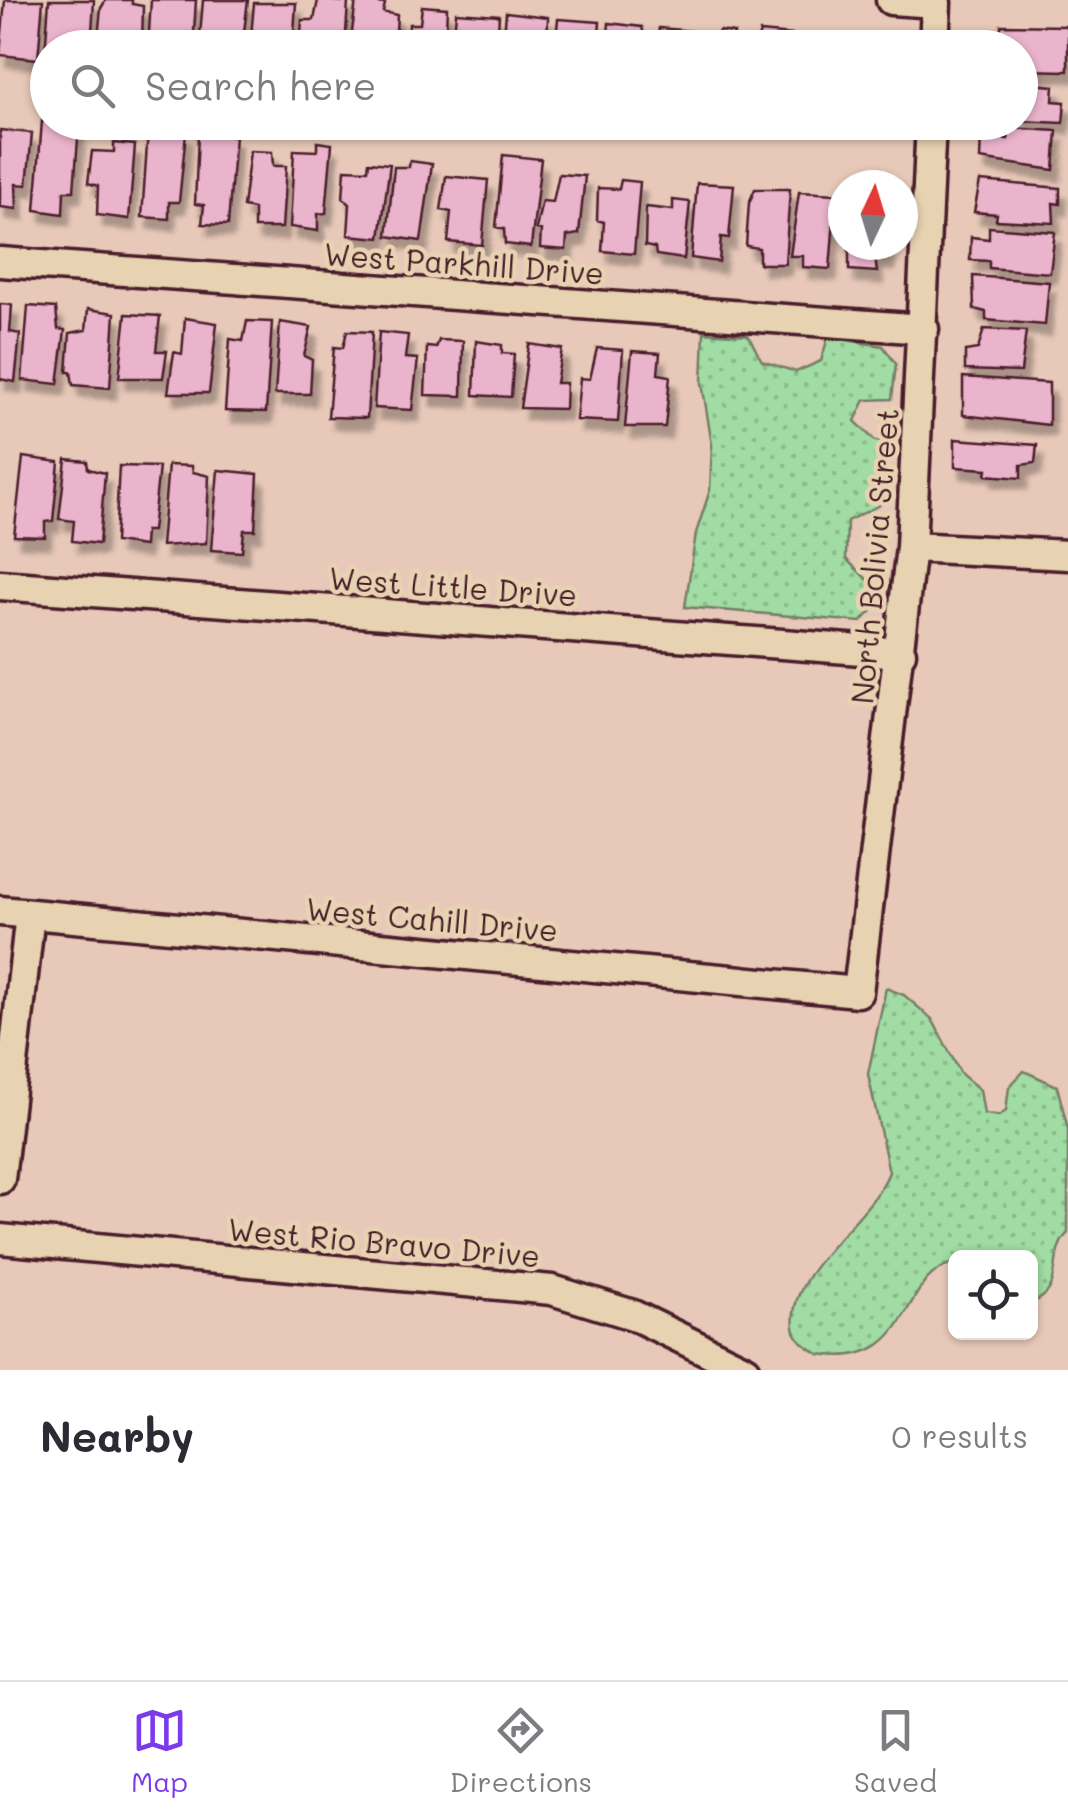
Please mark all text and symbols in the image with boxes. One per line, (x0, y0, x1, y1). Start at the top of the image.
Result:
search box (30, 30, 1038, 140)
icon: search (65, 58, 120, 113)
text: Search here (145, 60, 376, 110)
north arrow (828, 170, 918, 260)
street label: West Parkhill Drive (323, 233, 605, 293)
street label: North Bolivia Street (841, 406, 907, 706)
street label: West Little Drive (328, 557, 578, 615)
street label: West Cahill Drive (305, 888, 559, 950)
street label: West Rio Bravo Drive (226, 1208, 542, 1276)
map controls (948, 1250, 1038, 1340)
button: locate (948, 1250, 1038, 1340)
text: Nearby (40, 1408, 194, 1463)
text: 0 results (891, 1414, 1028, 1456)
tab: Map (131, 1703, 188, 1799)
tab: Directions (450, 1703, 592, 1799)
tab: Saved (854, 1703, 937, 1799)

